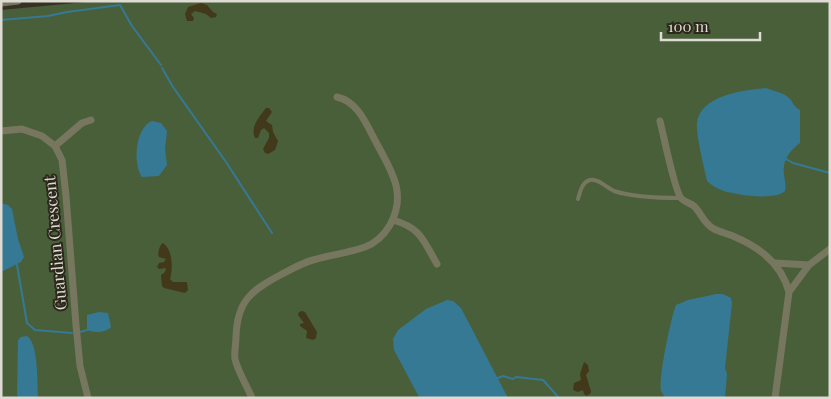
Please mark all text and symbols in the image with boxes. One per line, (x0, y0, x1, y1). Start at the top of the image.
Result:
scale bar (661, 10, 760, 42)
text: 100 m (668, 16, 709, 36)
street label: Guardian Crescent (38, 175, 71, 311)

